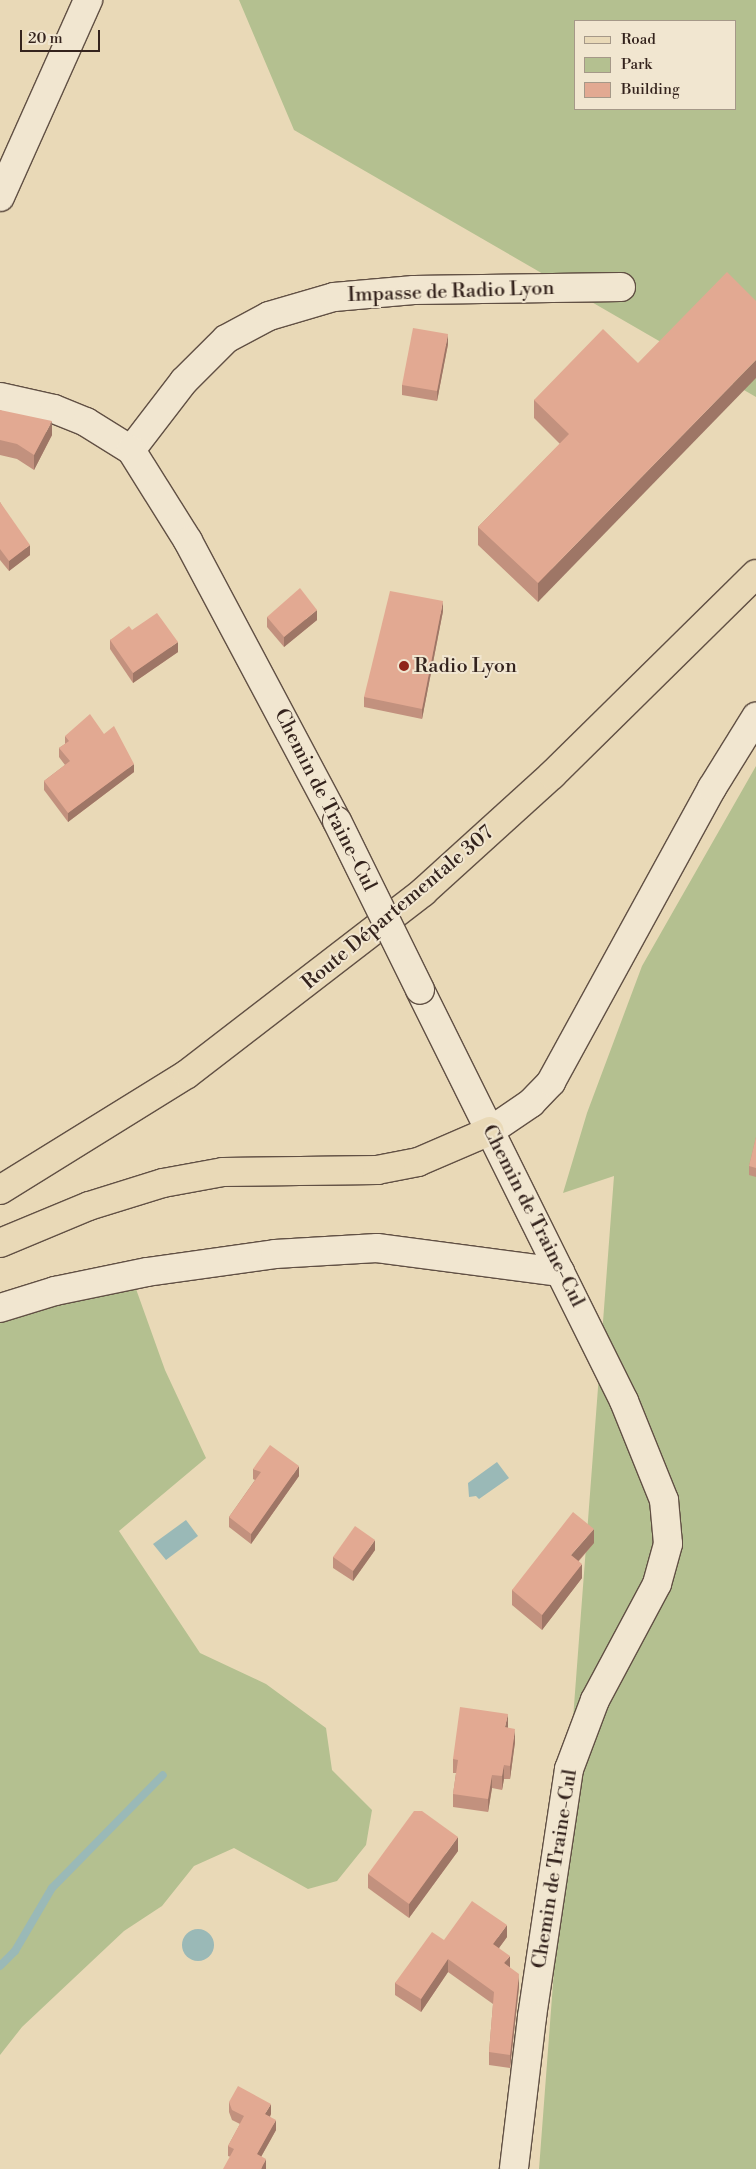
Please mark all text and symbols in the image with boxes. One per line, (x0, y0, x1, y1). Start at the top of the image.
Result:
scale bar (22, 20, 102, 52)
legend (574, 20, 736, 110)
text: 20 m (28, 29, 63, 48)
text: Road (621, 30, 656, 49)
text: Park (621, 55, 652, 74)
text: Building (621, 80, 680, 99)
street label: Impasse de Radio Lyon (347, 276, 555, 308)
place label: Radio Lyon (414, 654, 517, 678)
marker: Radio Lyon (398, 660, 410, 672)
street label: Chemin de Traine-Cul (269, 705, 381, 895)
street label: Route Départementale 307 (297, 821, 499, 995)
street label: Chemin de Traine-Cul (477, 1121, 589, 1311)
street label: Chemin de Traine-Cul (527, 1768, 583, 1970)

